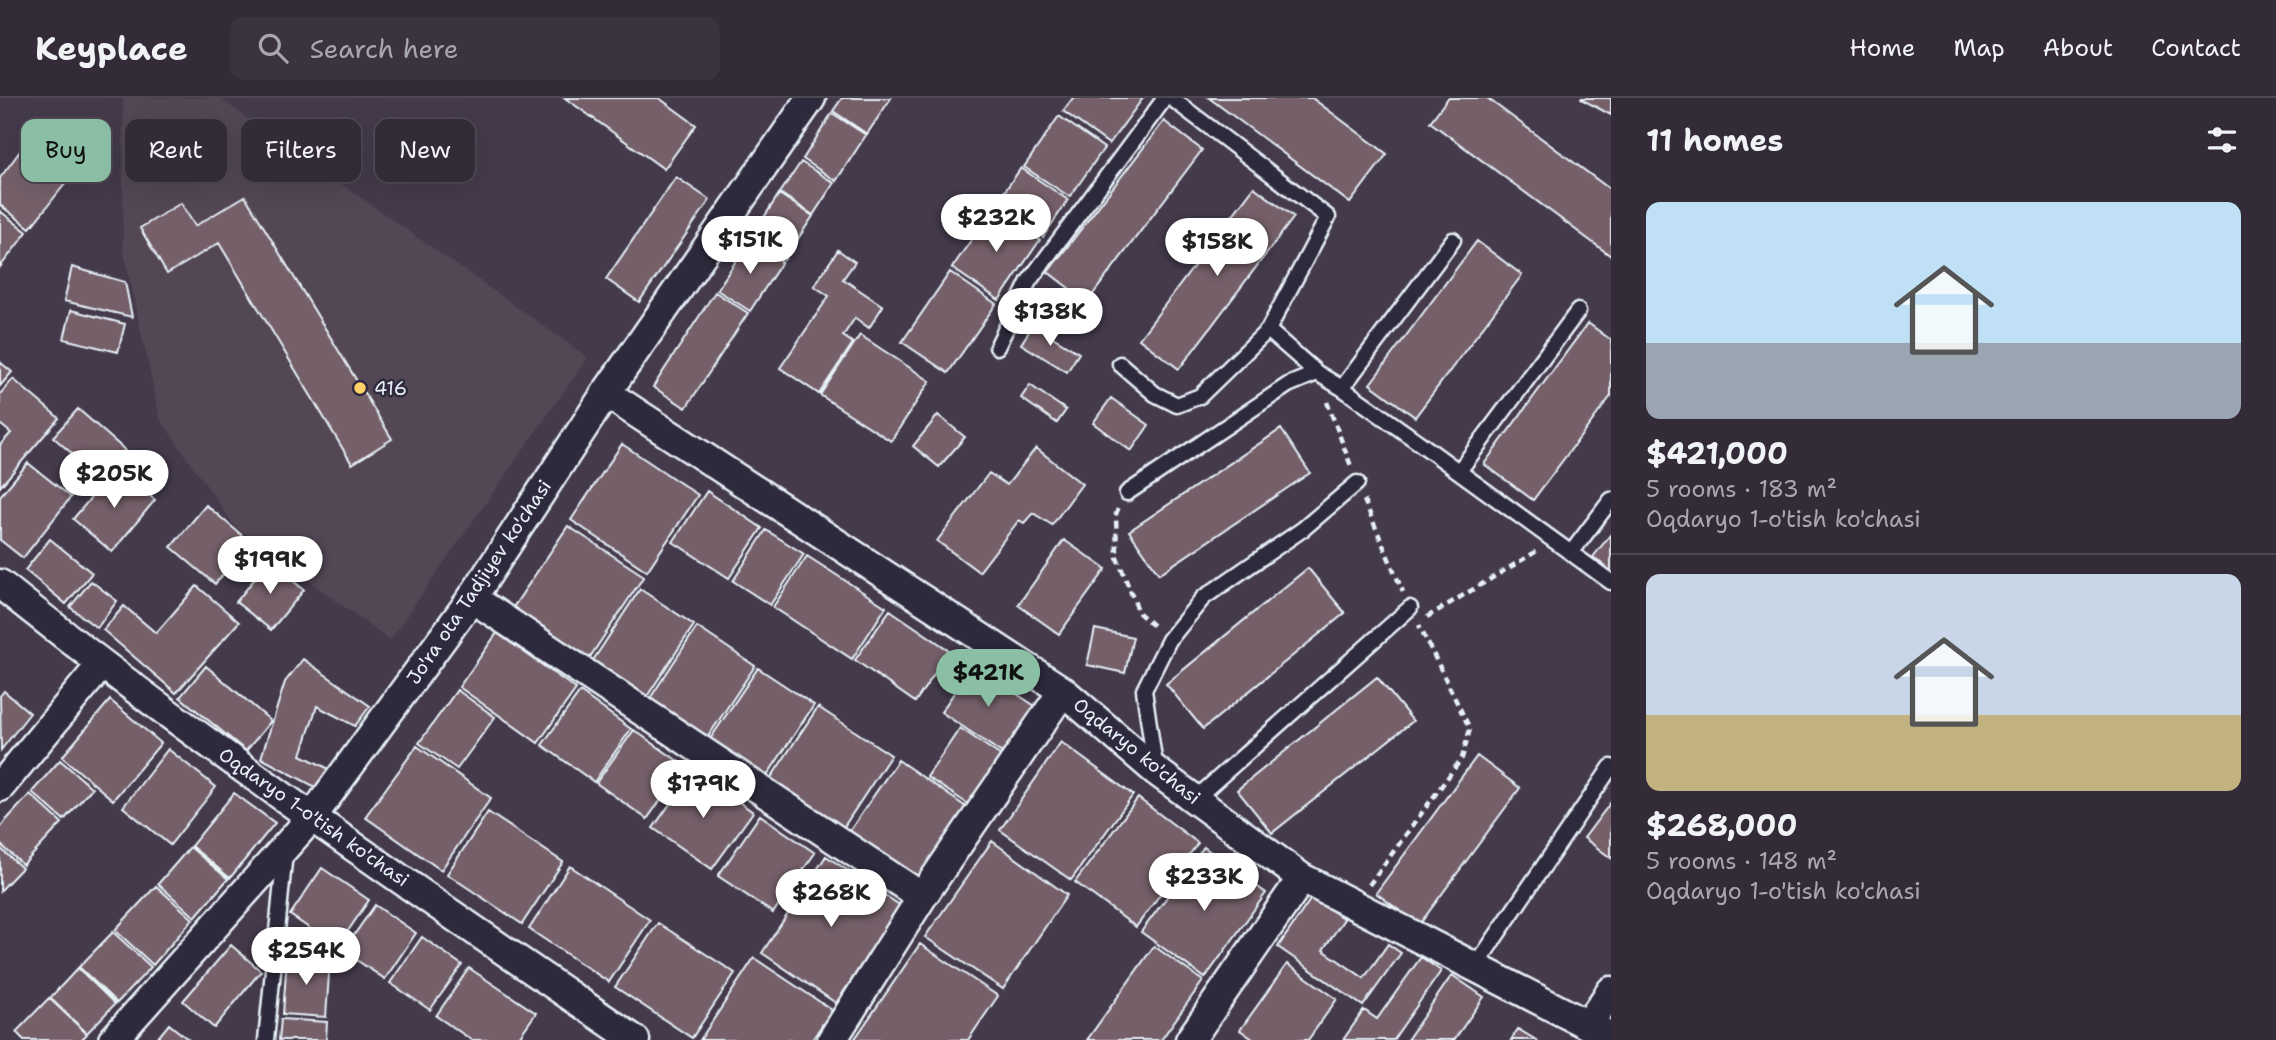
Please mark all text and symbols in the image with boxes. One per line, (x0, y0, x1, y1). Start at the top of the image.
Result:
search box (230, 17, 720, 80)
text: Keyplace (35, 26, 188, 71)
icon: search (254, 29, 292, 67)
text: Search here (310, 31, 458, 66)
text: Home (1849, 32, 1915, 64)
text: Map (1953, 32, 2005, 64)
text: About (2043, 32, 2113, 64)
text: Contact (2151, 32, 2241, 64)
chip: Buy (21, 119, 111, 182)
chip: Rent (125, 119, 227, 182)
chip: Filters (241, 119, 361, 182)
chip: New (375, 119, 475, 182)
text: 11 homes (1646, 120, 1783, 161)
icon: filters (2203, 121, 2241, 159)
pin: $232K (947, 194, 1045, 254)
text: $232K (957, 202, 1035, 232)
pin: $151K (701, 216, 799, 276)
pin: $158K (1168, 218, 1266, 278)
text: $151K (717, 224, 783, 254)
text: $158K (1181, 226, 1253, 256)
icon: home (1881, 247, 2007, 373)
pin: $138K (1001, 288, 1099, 348)
text: $138K (1014, 296, 1086, 326)
place label: 416 (374, 376, 407, 401)
marker: 416 (352, 380, 368, 396)
text: $421,000 (1646, 433, 1788, 474)
pin: $205K (65, 450, 163, 510)
text: $205K (75, 458, 153, 488)
text: 5 rooms · 183 m² (1646, 474, 1837, 504)
street label: Jo'ra ota Tadjiyev ko'chasi (401, 475, 557, 689)
text: Oqdaryo 1-o'tish ko'chasi (1646, 504, 1921, 534)
pin: $199K (221, 536, 319, 596)
text: $199K (234, 544, 306, 574)
icon: home (1881, 619, 2007, 745)
pin: $421K (939, 650, 1037, 709)
text: $421K (952, 657, 1024, 687)
street label: Oqdaryo ko'chasi (1068, 692, 1206, 810)
street label: Oqdaryo 1-o'tish ko'chasi (214, 742, 414, 892)
pin: $179K (654, 760, 752, 820)
text: $179K (667, 768, 739, 798)
text: $268,000 (1646, 805, 1797, 846)
text: 5 rooms · 148 m² (1646, 846, 1837, 876)
pin: $233K (1155, 854, 1253, 913)
text: $233K (1165, 861, 1243, 891)
pin: $268K (782, 870, 880, 929)
text: Oqdaryo 1-o'tish ko'chasi (1646, 876, 1921, 906)
text: $268K (792, 877, 870, 907)
pin: $254K (257, 928, 355, 987)
text: $254K (267, 935, 345, 965)

